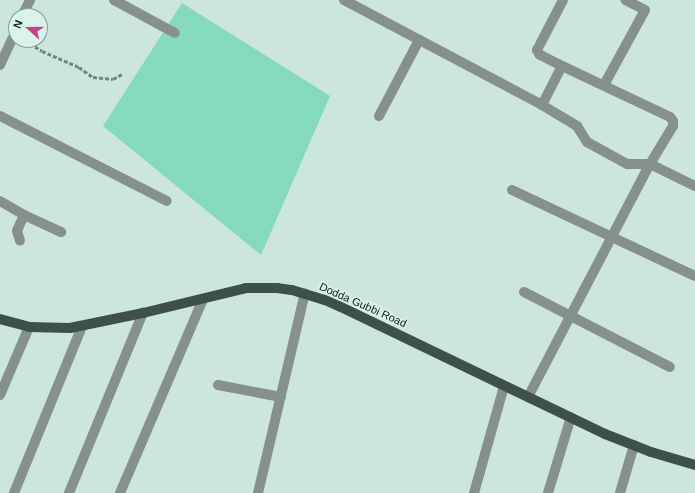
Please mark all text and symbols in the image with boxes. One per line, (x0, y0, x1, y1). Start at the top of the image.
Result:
north arrow (8, 8, 48, 48)
text: N (11, 18, 25, 30)
street label: Dodda Gubbi Road (317, 280, 409, 330)

